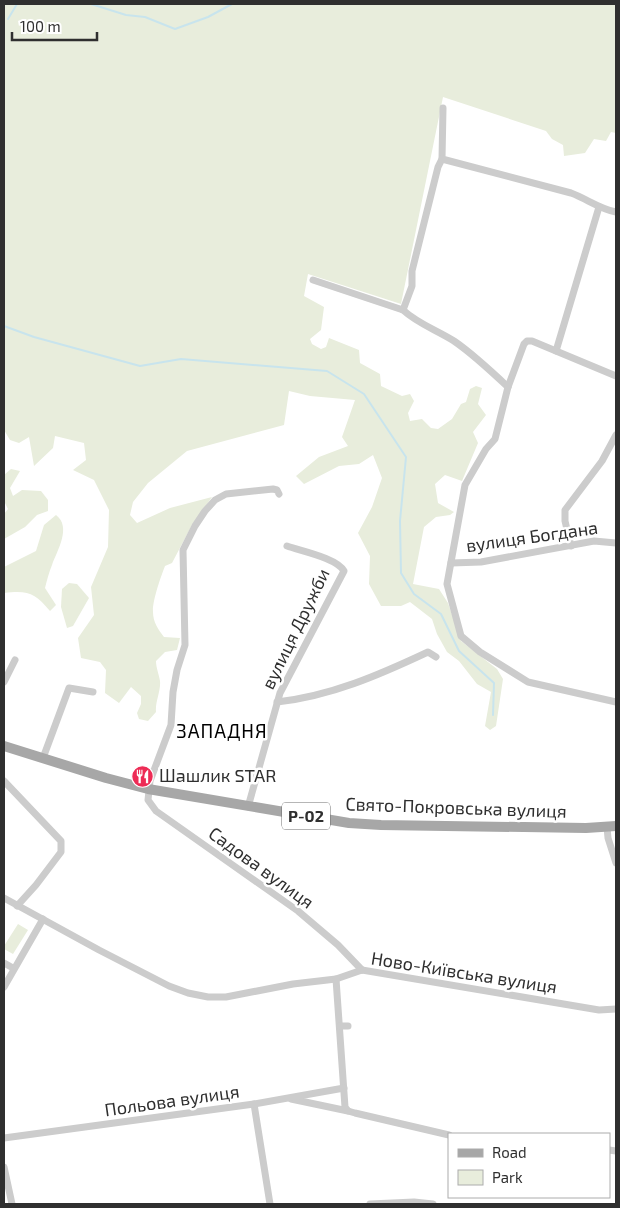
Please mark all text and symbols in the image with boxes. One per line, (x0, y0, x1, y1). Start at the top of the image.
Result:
scale bar (12, 10, 98, 42)
text: 100 m (20, 17, 61, 35)
street label: вулиця Богдана (465, 516, 599, 556)
street label: вулиця Дружби (256, 565, 334, 693)
district label: ЗАПАДНЯ (176, 719, 268, 742)
restaurant icon: Шашлик STAR (131, 764, 155, 788)
place label: Шашлик STAR (159, 764, 276, 786)
street label: Свято-Покровська вулиця (345, 792, 567, 822)
road number: Р-02 (282, 802, 330, 829)
street label: Садова вулиця (205, 822, 319, 913)
street label: Ново-Київська вулиця (370, 946, 559, 998)
street label: Польова вулиця (103, 1080, 241, 1120)
legend (448, 1133, 610, 1198)
text: Road (492, 1143, 527, 1161)
text: Park (492, 1168, 523, 1186)

